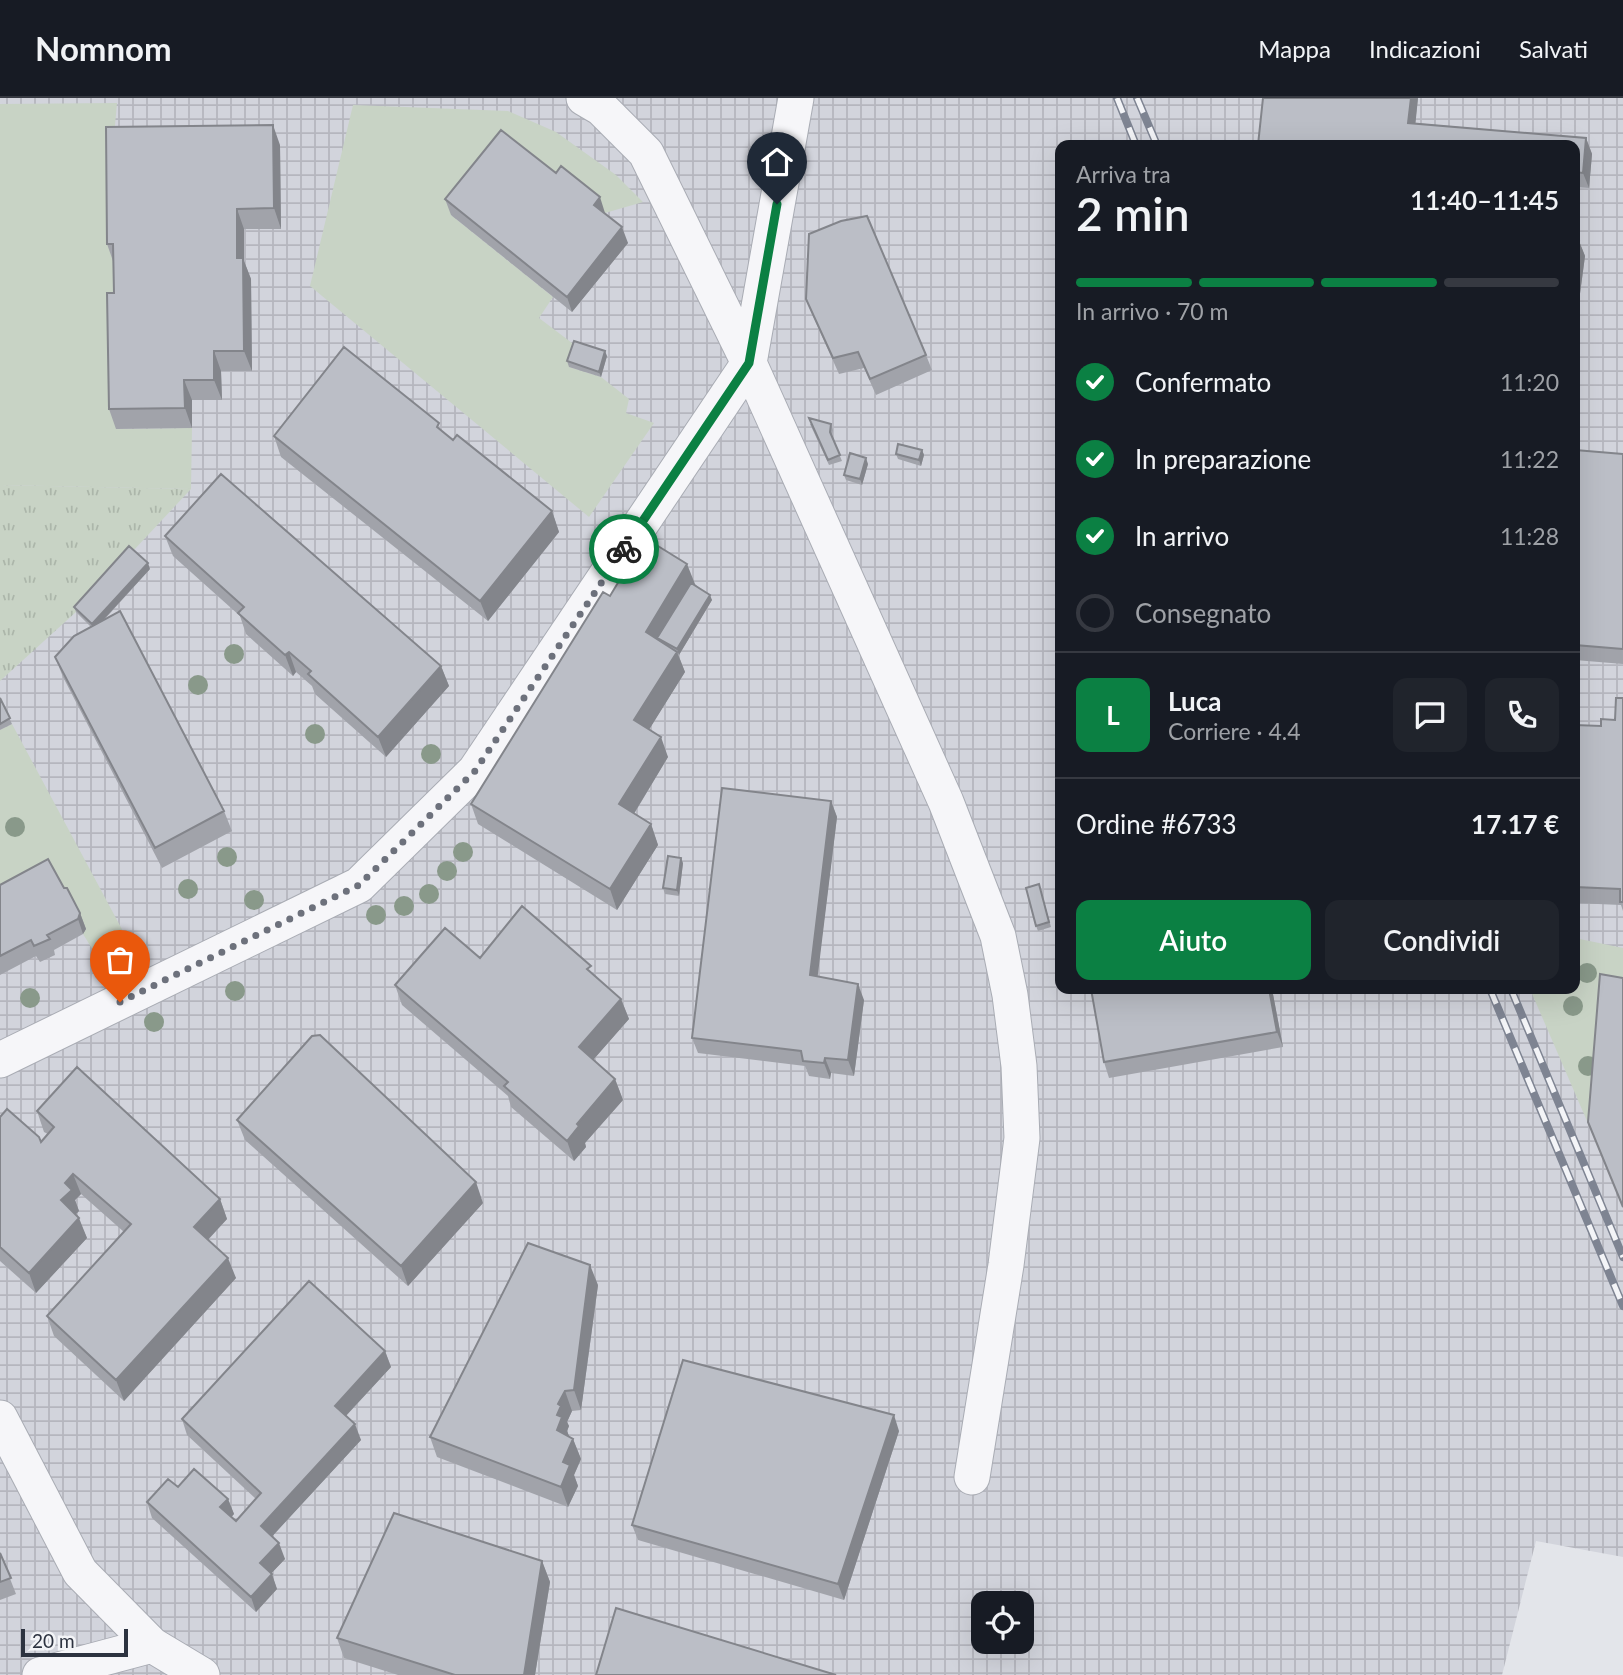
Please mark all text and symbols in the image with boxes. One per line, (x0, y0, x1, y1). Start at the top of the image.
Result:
text: Nomnom (35, 28, 172, 68)
text: Mappa (1258, 34, 1331, 63)
text: Indicazioni (1369, 34, 1481, 63)
text: Salvati (1519, 34, 1588, 63)
pin (747, 132, 807, 204)
icon: home (758, 143, 796, 181)
text: Arriva tra (1076, 160, 1171, 188)
text: 11:40–11:45 (1410, 184, 1559, 216)
text: 2 min (1076, 186, 1190, 241)
text: In arrivo · 70 m (1076, 297, 1229, 325)
icon: check (1076, 363, 1114, 401)
text: Confermato (1135, 366, 1271, 398)
text: 11:20 (1500, 368, 1559, 396)
icon: check (1076, 440, 1114, 478)
text: In preparazione (1135, 443, 1311, 475)
text: 11:22 (1500, 445, 1559, 473)
courier (589, 514, 659, 584)
icon: check (1076, 517, 1114, 555)
text: In arrivo (1135, 520, 1229, 552)
text: 11:28 (1500, 522, 1559, 550)
icon: bike (605, 530, 643, 568)
text: Consegnato (1135, 597, 1271, 629)
button: chat (1393, 678, 1467, 752)
button: phone (1485, 678, 1559, 752)
text: Luca (1168, 685, 1221, 717)
text: L (1106, 699, 1120, 731)
text: Corriere · 4.4 (1168, 717, 1301, 745)
text: Ordine #6733 (1076, 808, 1237, 840)
text: 17.17 € (1471, 808, 1559, 840)
button: Aiuto (1076, 900, 1311, 980)
button: Condividi (1325, 900, 1559, 980)
pin (90, 930, 150, 1002)
icon: bag (101, 941, 139, 979)
map controls (971, 1591, 1034, 1654)
button: locate (971, 1591, 1034, 1654)
scale bar (21, 1626, 128, 1658)
text: 20 m (32, 1629, 75, 1652)

